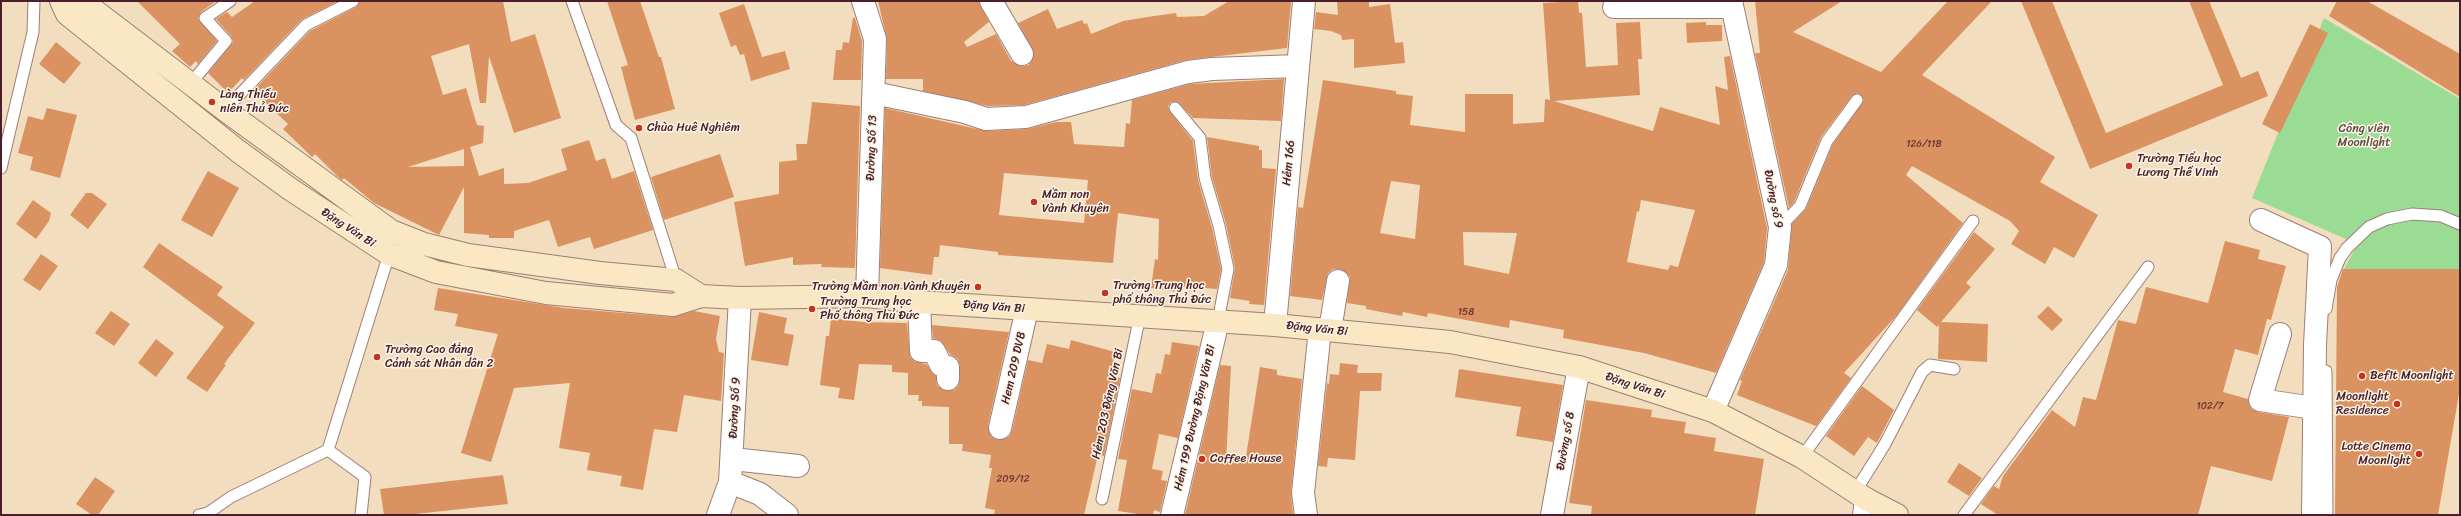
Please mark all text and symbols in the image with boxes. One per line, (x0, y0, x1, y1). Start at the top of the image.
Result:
place label: Làng Thiếu niên Thủ Đức (220, 88, 289, 116)
marker: Làng Thiếu niên Thủ Đức (207, 97, 217, 107)
street label: Đường Số 13 (864, 115, 880, 181)
place label: Chùa Huê Nghiêm (647, 121, 740, 135)
park label: Công viên Moonlight (2338, 122, 2390, 150)
marker: Chùa Huê Nghiêm (634, 123, 644, 133)
house number: 126/11B (1906, 138, 1942, 150)
street label: Hẻm 166 (1280, 140, 1298, 186)
place label: Trường Tiểu học Lương Thế Vinh (2137, 152, 2222, 180)
marker: Trường Tiểu học Lương Thế Vinh (2124, 161, 2134, 171)
street label: Đường số 9 (1760, 168, 1786, 230)
place label: Mầm non Vành Khuyên (1042, 188, 1109, 216)
marker: Mầm non Vành Khuyên (1029, 197, 1039, 207)
street label: Đặng Văn Bi (318, 205, 378, 251)
place label: Trường Trung học phổ thông Thủ Đức (1113, 279, 1211, 307)
place label: Trường Mầm non Vành Khuyên (812, 280, 970, 294)
marker: Trường Mầm non Vành Khuyên (973, 282, 983, 292)
marker: Trường Trung học phổ thông Thủ Đức (1100, 288, 1110, 298)
place label: Trường Trung học Phổ thông Thủ Đức (820, 295, 919, 323)
street label: Đặng Văn Bi (963, 298, 1025, 316)
marker: Trường Trung học Phổ thông Thủ Đức (807, 304, 817, 314)
house number: 158 (1458, 306, 1474, 318)
street label: Đặng Văn Bi (1286, 319, 1348, 339)
street label: Hem 209 DVB (999, 330, 1029, 406)
place label: Trường Cao đẳng Cảnh sát Nhân dân 2 (385, 343, 493, 371)
street label: Hẻm 199 Đường Đặng Văn Bi (1171, 344, 1219, 492)
street label: Hẻm 203 Đặng Văn Bi (1089, 347, 1127, 461)
marker: Trường Cao đẳng Cảnh sát Nhân dân 2 (372, 352, 382, 362)
place label: Befit Moonlight (2370, 369, 2454, 383)
street label: Đặng Văn Bi (1603, 370, 1667, 402)
marker: Befit Moonlight (2357, 371, 2367, 381)
street label: Đường Số 9 (726, 377, 744, 439)
place label: Moonlight Residence (2336, 390, 2389, 418)
marker: Moonlight Residence (2392, 399, 2402, 409)
house number: 102/7 (2196, 400, 2224, 412)
street label: Đường số 8 (1554, 411, 1578, 471)
place label: Lotte Cinema Moonlight (2341, 440, 2411, 468)
marker: Lotte Cinema Moonlight (2414, 449, 2424, 459)
place label: Coffee House (1210, 452, 1282, 466)
marker: Coffee House (1197, 454, 1207, 464)
house number: 209/12 (996, 473, 1030, 485)

